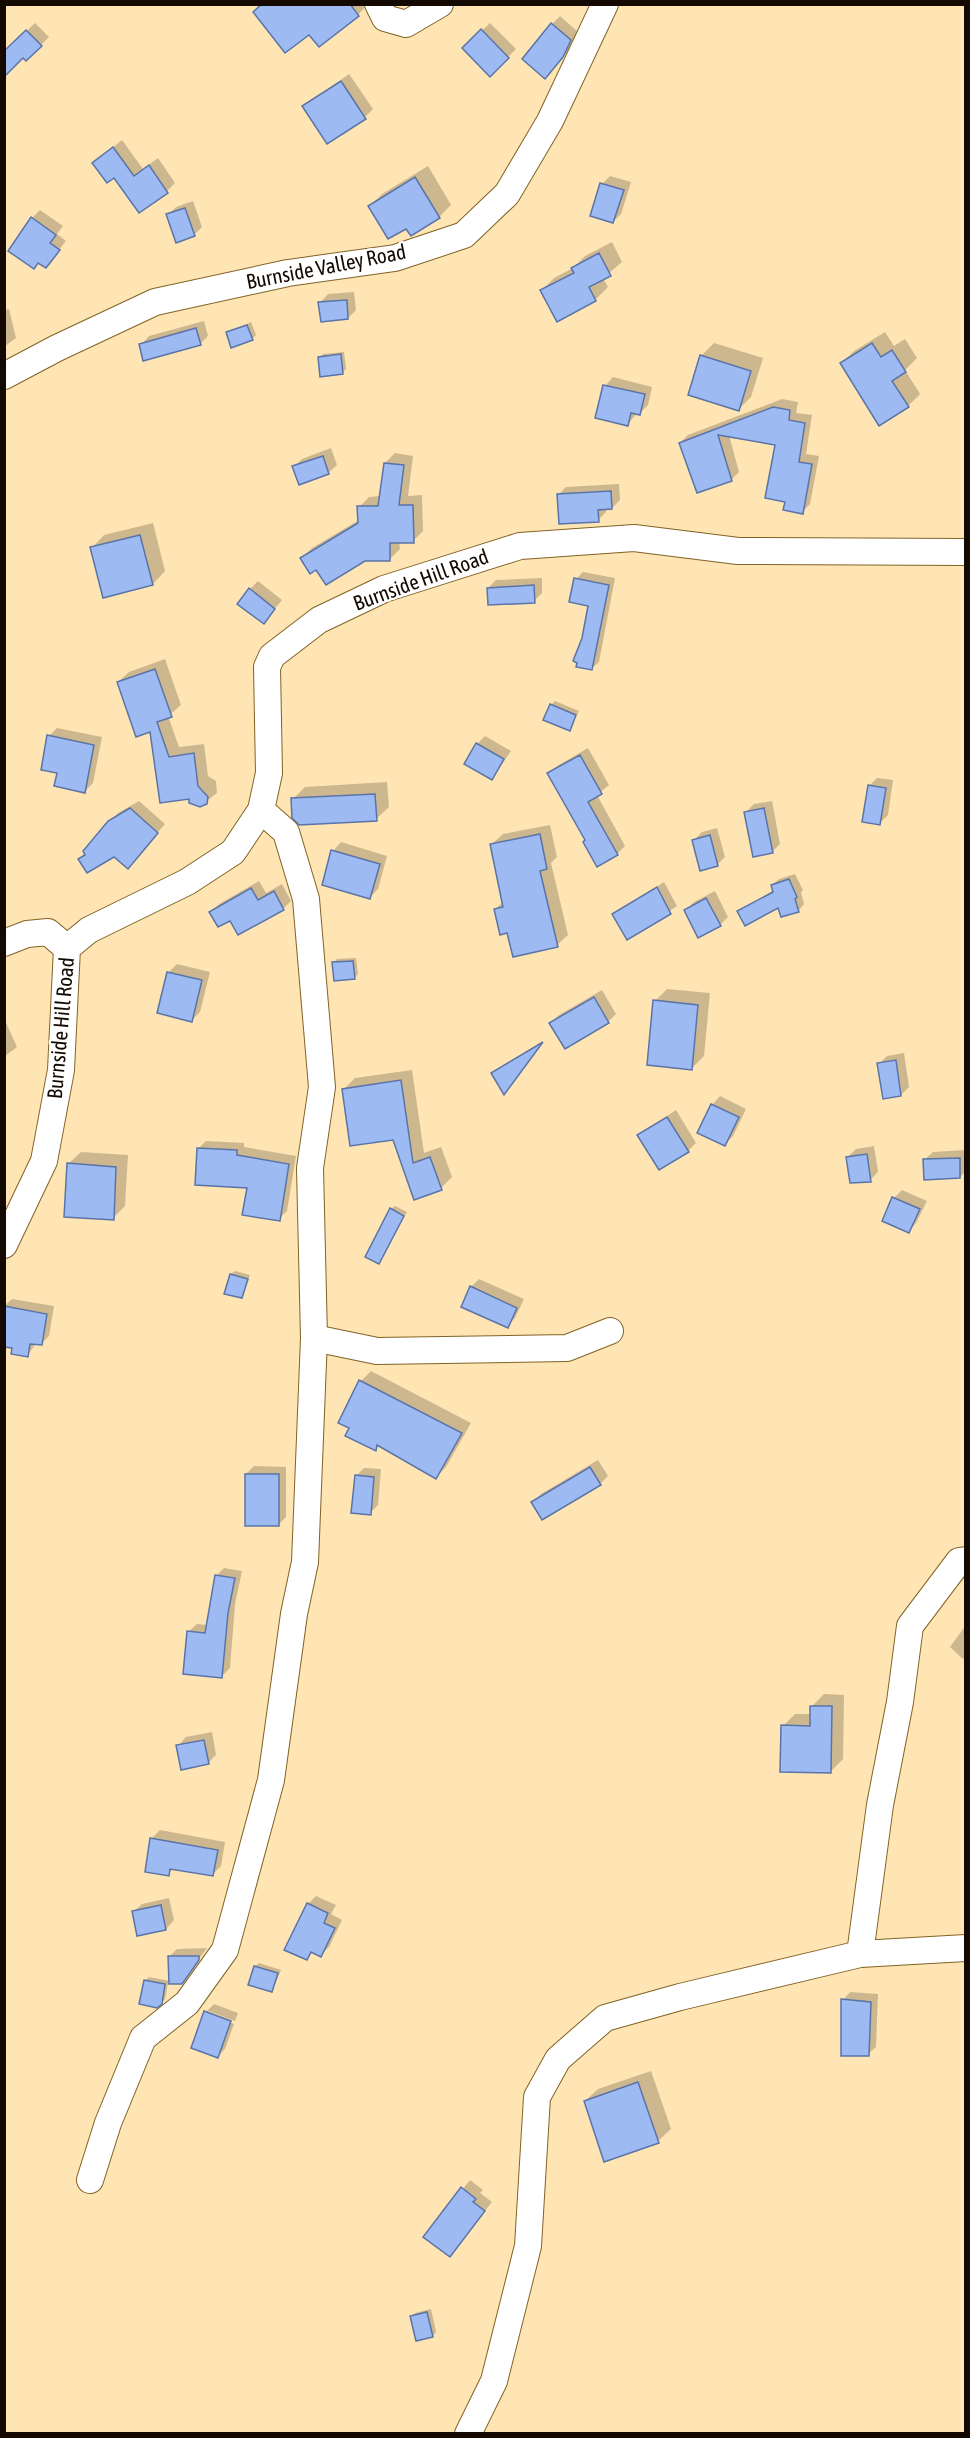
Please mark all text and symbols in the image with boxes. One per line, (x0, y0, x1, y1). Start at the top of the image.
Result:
street label: Burnside Valley Road (244, 239, 408, 293)
street label: Burnside Hill Road (350, 543, 492, 615)
street label: Burnside Hill Road (42, 956, 78, 1100)

